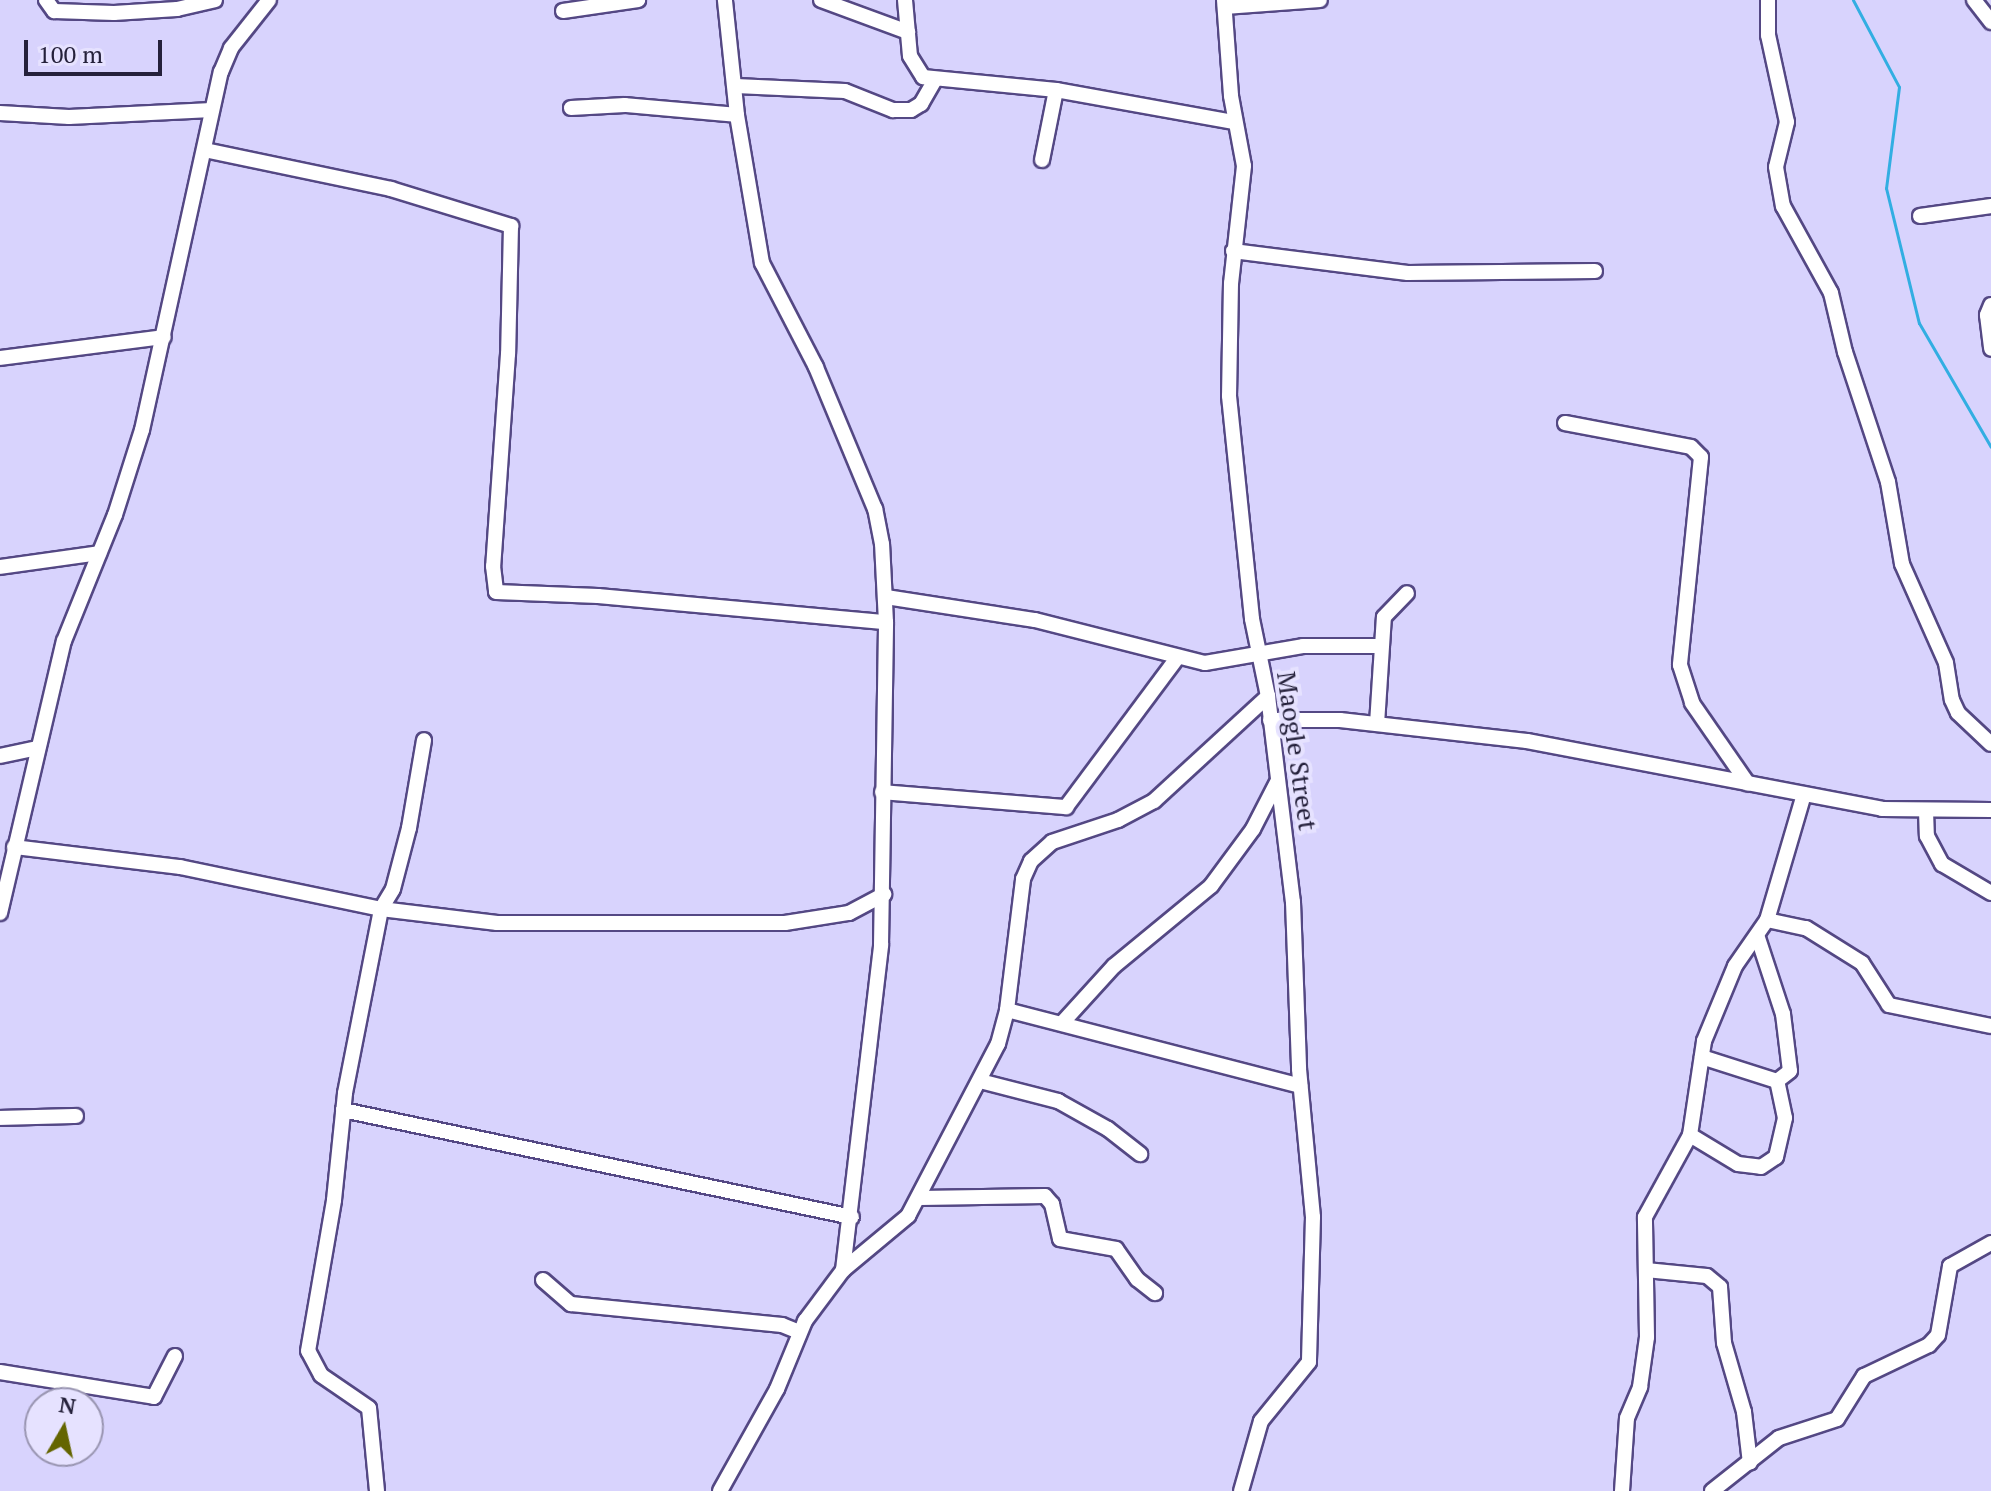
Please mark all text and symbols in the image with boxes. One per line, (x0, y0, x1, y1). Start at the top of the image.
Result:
scale bar (28, 24, 166, 74)
text: 100 m (38, 38, 103, 70)
street label: Maogle Street (1270, 669, 1324, 833)
north arrow (24, 1387, 104, 1467)
text: N (57, 1389, 78, 1420)

